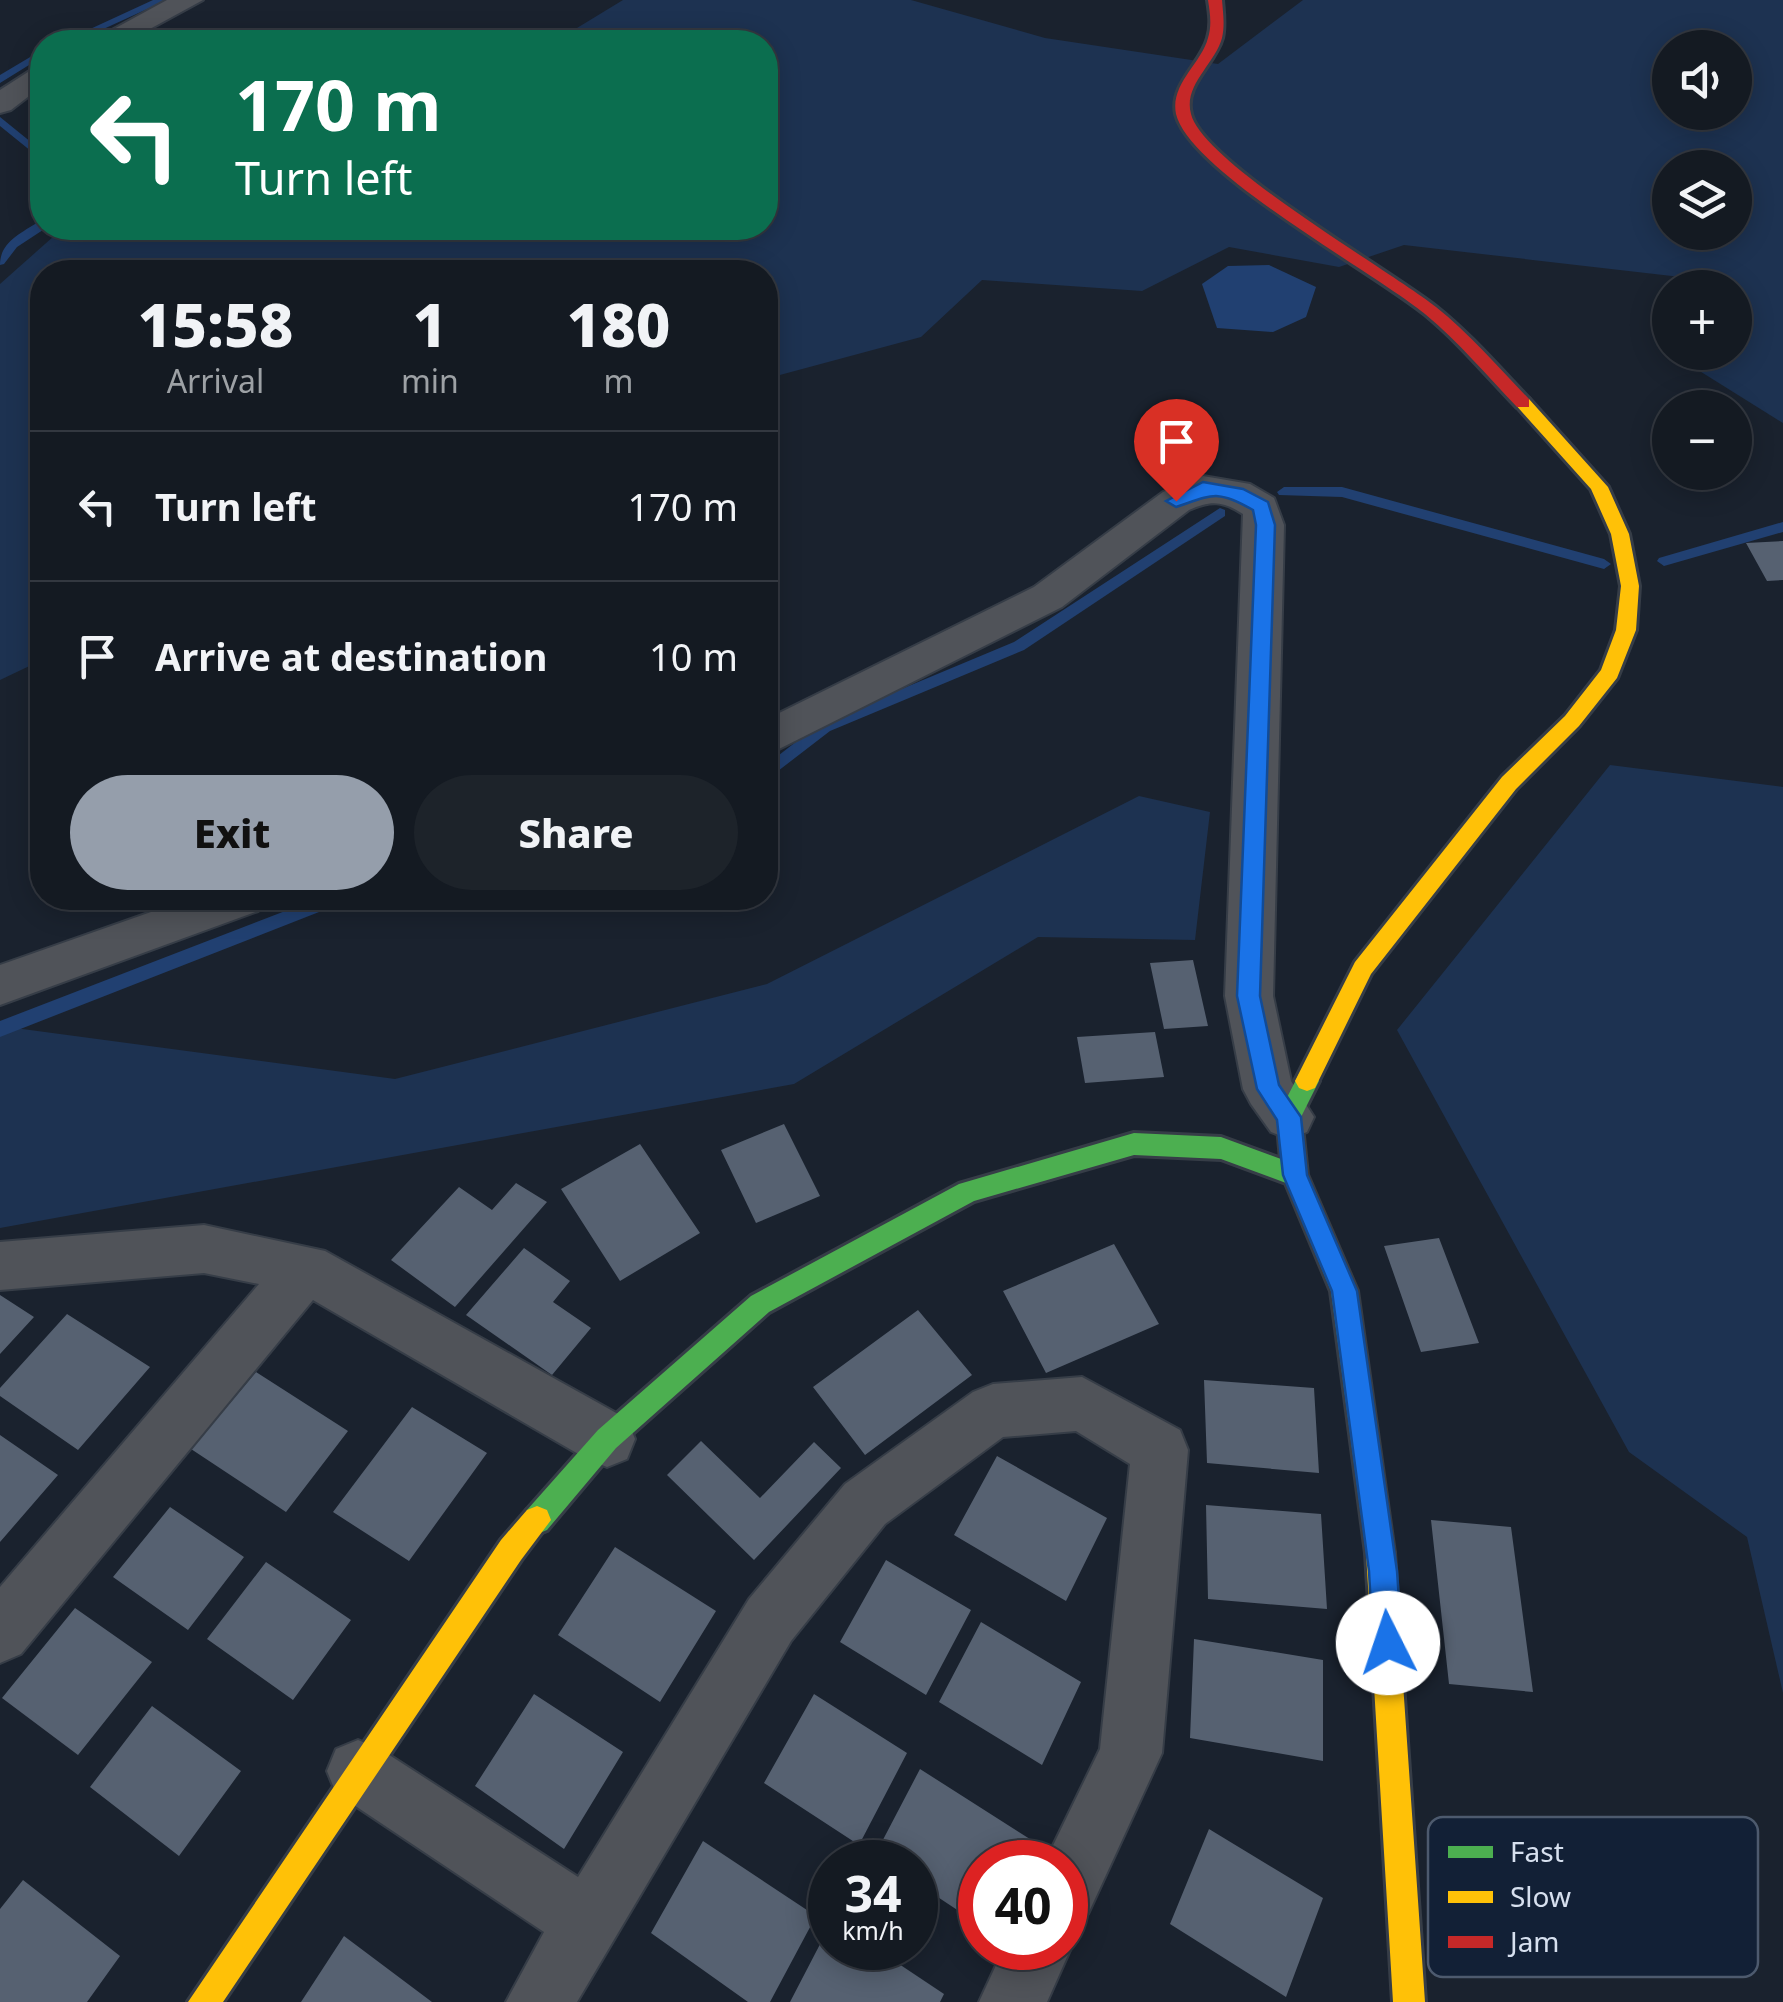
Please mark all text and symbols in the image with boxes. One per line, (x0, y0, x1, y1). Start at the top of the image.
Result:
map controls (1652, 30, 1752, 490)
button: sound (1652, 30, 1752, 130)
text: 170 m (235, 56, 442, 152)
icon: left (70, 70, 200, 200)
text: Turn left (235, 147, 412, 208)
button: layers (1652, 150, 1752, 250)
button: + (1652, 270, 1752, 370)
text: 15:58 (138, 283, 293, 365)
text: 1 (413, 283, 447, 365)
text: 180 (566, 283, 670, 365)
text: Arrival (167, 359, 264, 402)
text: min (401, 359, 459, 402)
text: m (603, 359, 633, 402)
button: − (1652, 390, 1752, 490)
pin (1134, 399, 1219, 502)
icon: arrive (1149, 414, 1204, 469)
icon: left (70, 479, 125, 534)
text: Turn left (155, 480, 317, 532)
text: 170 m (627, 480, 738, 532)
icon: arrive (70, 629, 125, 684)
text: Arrive at destination (155, 630, 547, 682)
text: 10 m (649, 630, 738, 682)
button: Exit (70, 775, 394, 890)
button: Share (414, 775, 738, 890)
position arrow (1336, 1591, 1440, 1695)
legend (1428, 1817, 1758, 1977)
text: Fast (1510, 1832, 1564, 1870)
speed limit sign: 40 (958, 1840, 1088, 1970)
text: 34 (844, 1859, 902, 1927)
text: Slow (1510, 1877, 1571, 1915)
text: km/h (842, 1913, 904, 1947)
text: Jam (1507, 1922, 1560, 1960)

